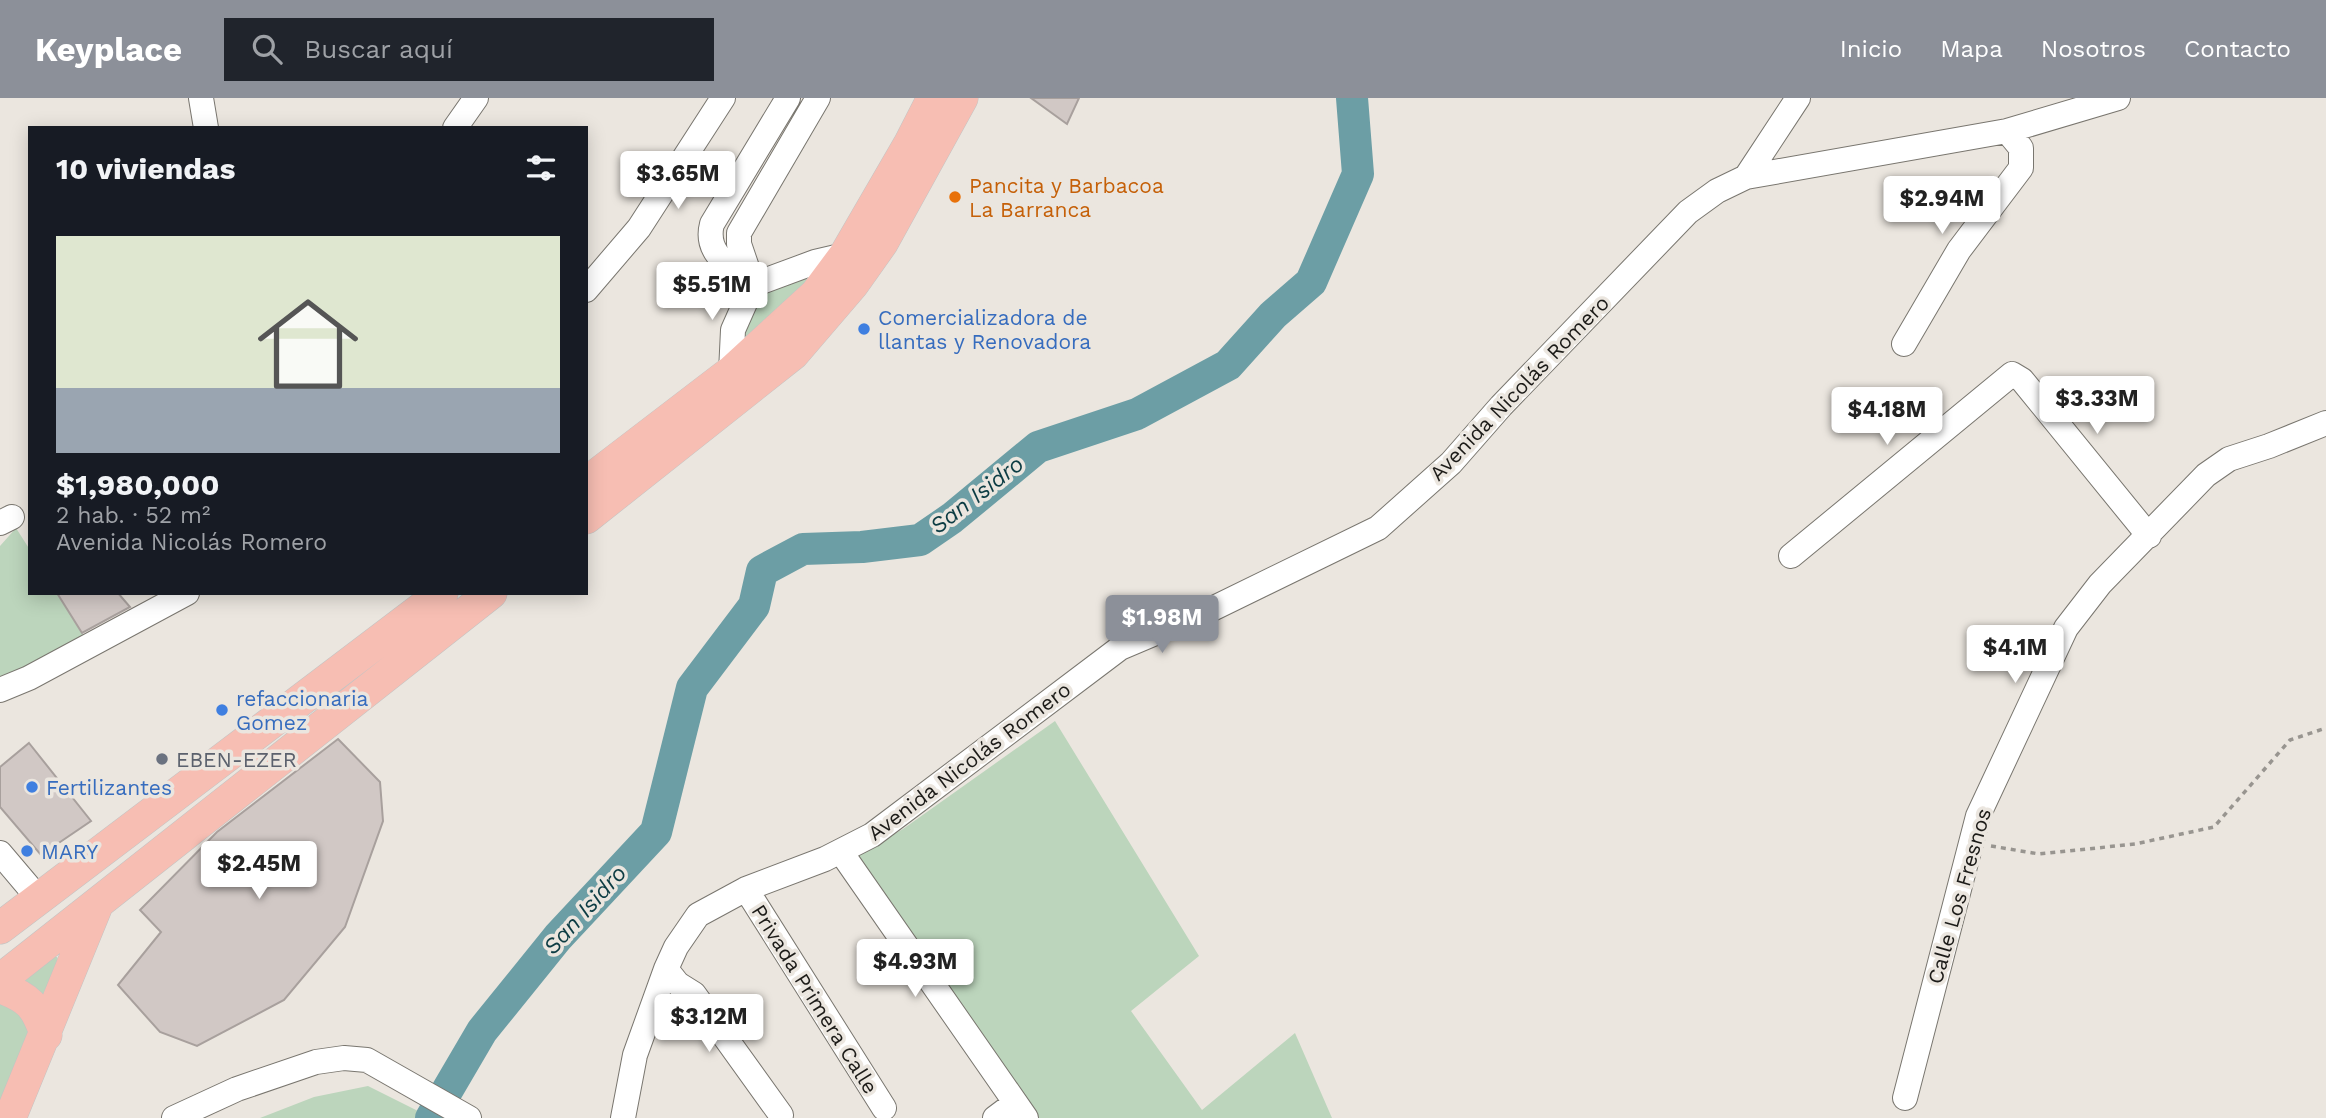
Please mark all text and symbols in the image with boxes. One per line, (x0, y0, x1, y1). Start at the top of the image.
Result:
search box (224, 18, 714, 81)
text: Keyplace (35, 30, 182, 69)
icon: search (248, 30, 286, 68)
text: Buscar aquí (304, 34, 453, 64)
text: Inicio (1840, 35, 1902, 63)
text: Mapa (1940, 35, 2003, 63)
text: Nosotros (2041, 35, 2146, 63)
text: Contacto (2184, 35, 2291, 63)
icon: filters (522, 149, 560, 187)
text: 10 viviendas (56, 151, 235, 186)
pin: $3.65M (621, 152, 735, 211)
text: $3.65M (636, 160, 720, 187)
place label: Pancita y Barbacoa La Barranca (969, 173, 1164, 222)
pin: $2.94M (1885, 176, 1999, 236)
text: $2.94M (1899, 185, 1985, 212)
marker: Pancita y Barbacoa La Barranca (947, 189, 963, 205)
pin: $5.51M (655, 262, 769, 322)
text: $5.51M (672, 271, 752, 298)
icon: home (245, 281, 371, 407)
street label: Avenida Nicolás Romero (1424, 290, 1614, 486)
place label: Comercializadora de llantas y Renovadora (878, 305, 1091, 354)
marker: Comercializadora de llantas y Renovadora (856, 321, 872, 337)
pin: $3.33M (2040, 376, 2154, 436)
text: $3.33M (2055, 385, 2139, 412)
pin: $4.18M (1830, 388, 1944, 447)
text: $4.18M (1847, 396, 1927, 423)
water label: San Isidro (925, 450, 1029, 540)
text: $1,980,000 (56, 467, 220, 502)
text: 2 hab. · 52 m² (56, 502, 210, 529)
text: Avenida Nicolás Romero (56, 529, 327, 556)
pin: $1.98M (1105, 596, 1219, 655)
text: $1.98M (1122, 604, 1202, 631)
pin: $4.1M (1966, 626, 2064, 685)
text: $4.1M (1983, 634, 2047, 661)
street label: Avenida Nicolás Romero (863, 677, 1075, 845)
place label: refaccionaria Gomez (236, 686, 368, 735)
marker: refaccionaria Gomez (214, 702, 230, 718)
place label: EBEN-EZER (176, 747, 297, 772)
marker: EBEN-EZER (154, 751, 170, 767)
place label: Fertilizantes (46, 775, 172, 800)
marker: Fertilizantes (24, 779, 40, 795)
street label: Calle Los Fresnos (1922, 805, 1996, 987)
place label: MARY (41, 839, 98, 864)
pin: $2.45M (202, 842, 316, 901)
marker: MARY (19, 843, 35, 859)
text: $2.45M (217, 850, 301, 877)
water label: San Isidro (538, 860, 632, 960)
street label: Privada Primera Calle (747, 900, 883, 1098)
pin: $4.93M (858, 940, 972, 999)
text: $4.93M (873, 948, 957, 975)
pin: $3.12M (652, 995, 766, 1054)
text: $3.12M (670, 1003, 748, 1030)

